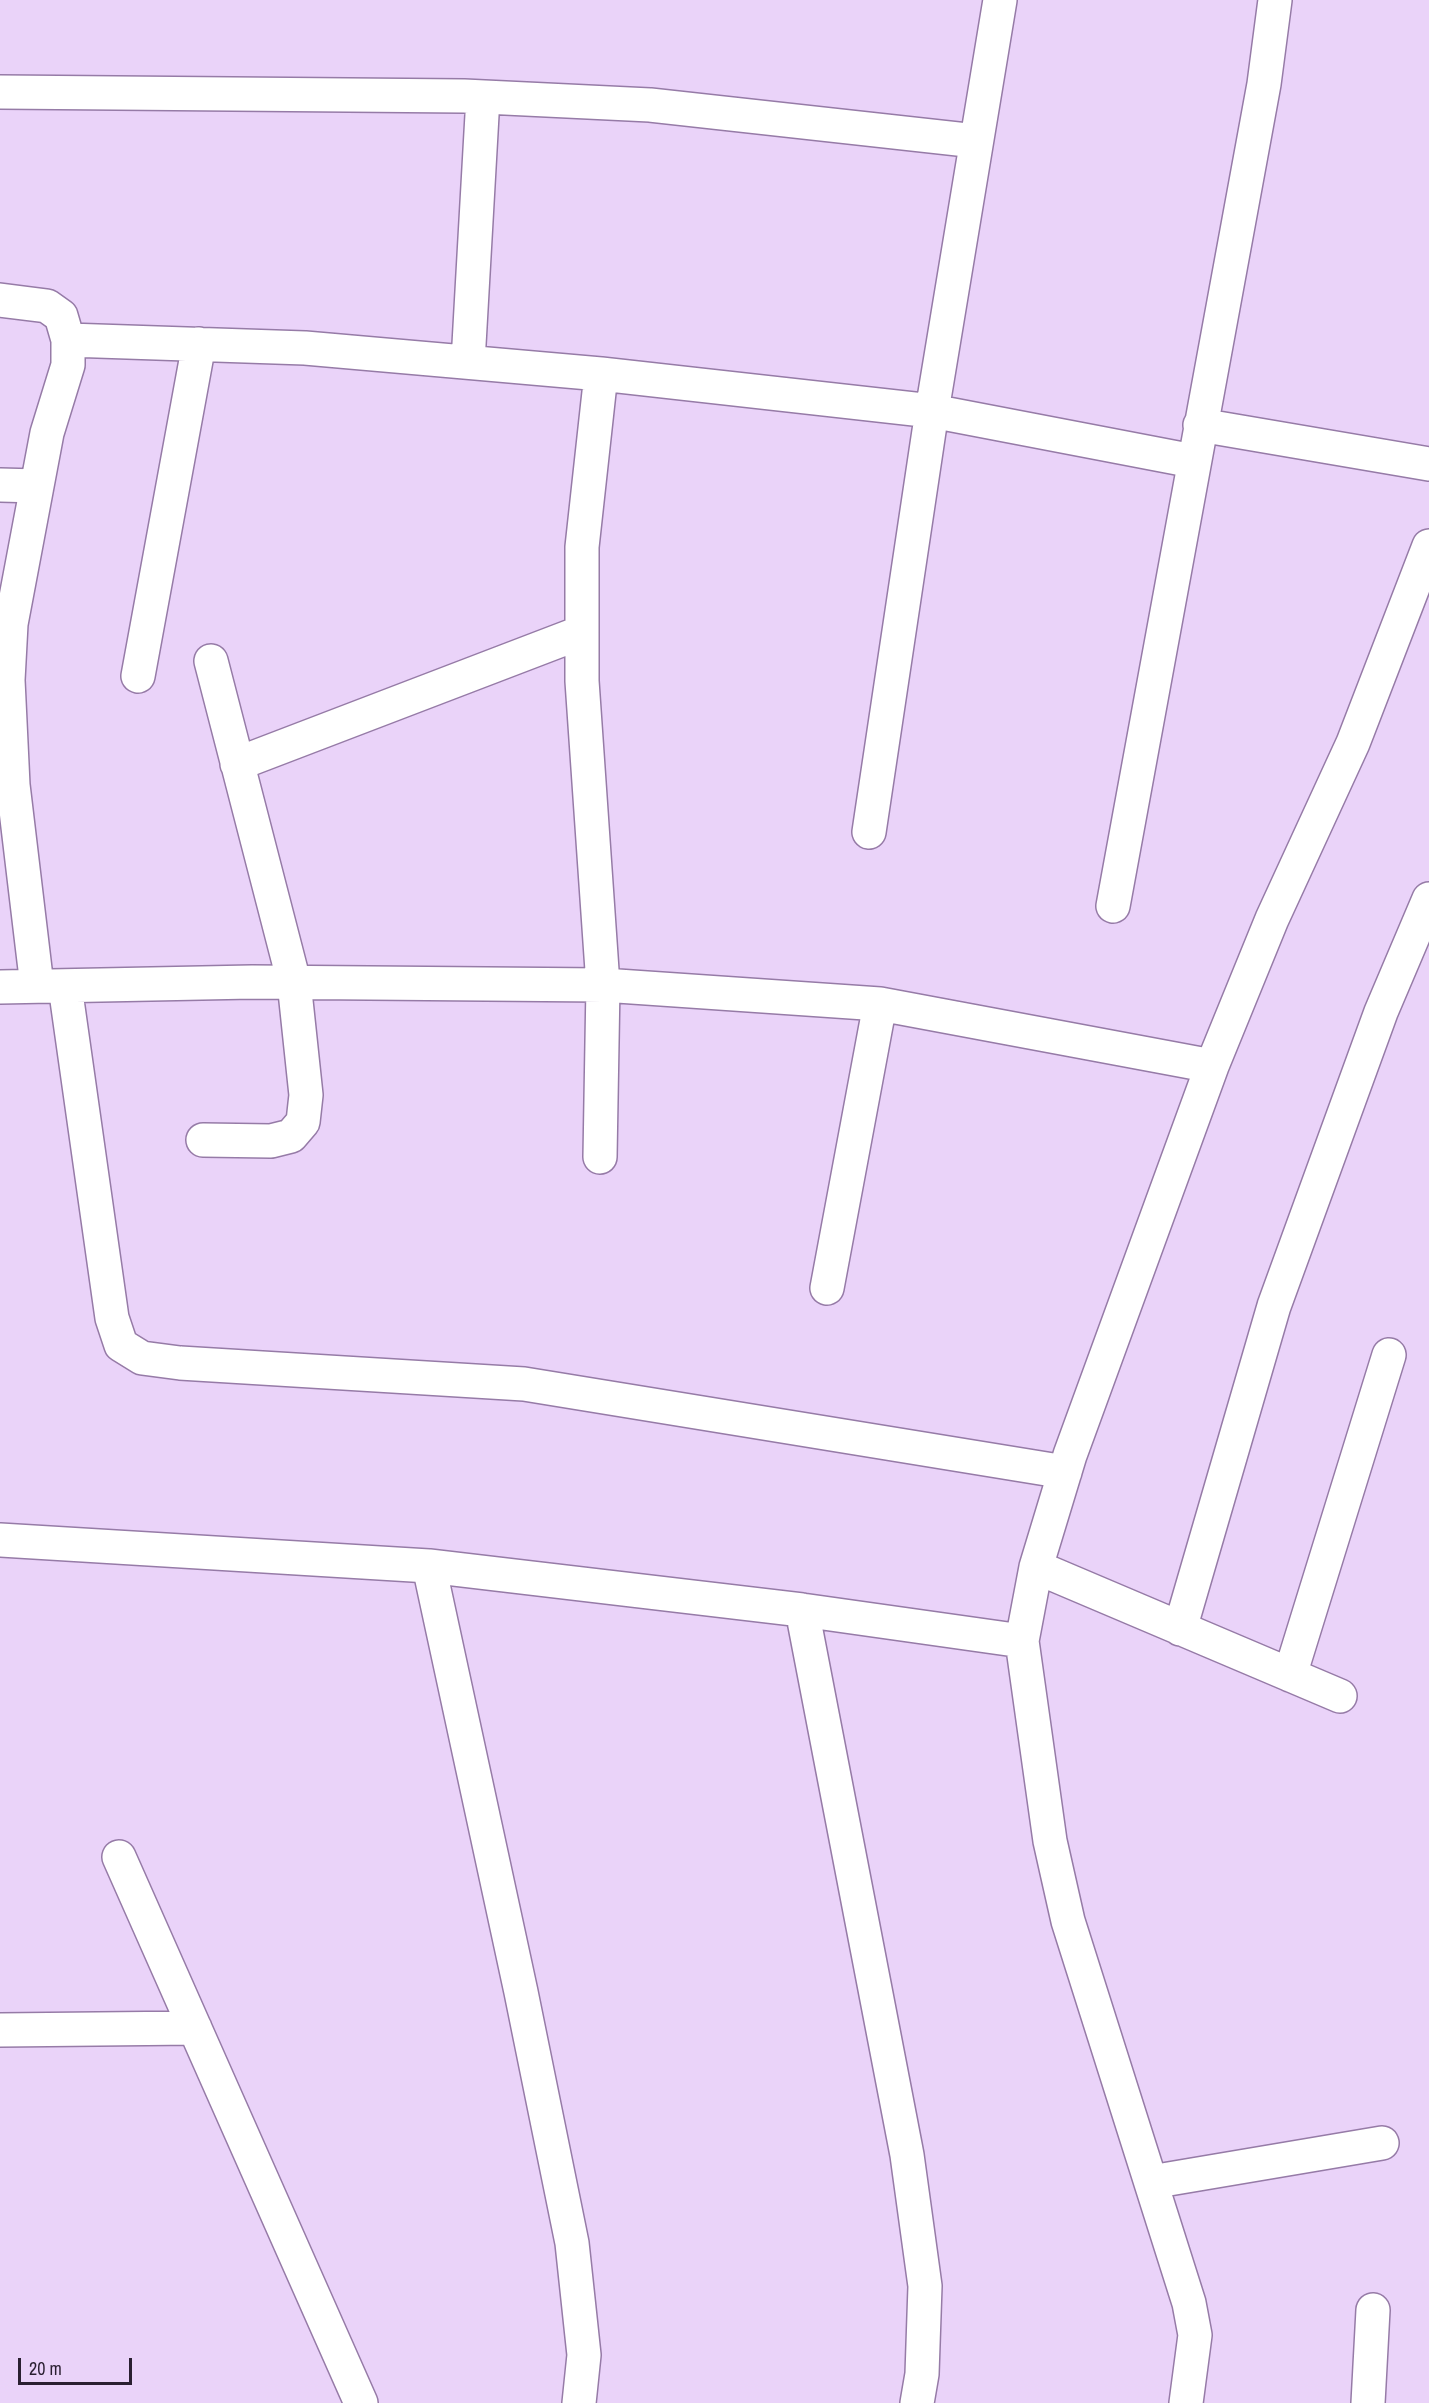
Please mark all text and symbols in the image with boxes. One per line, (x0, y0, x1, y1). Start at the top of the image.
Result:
scale bar (21, 2346, 135, 2384)
text: 20 m (29, 2356, 62, 2381)

